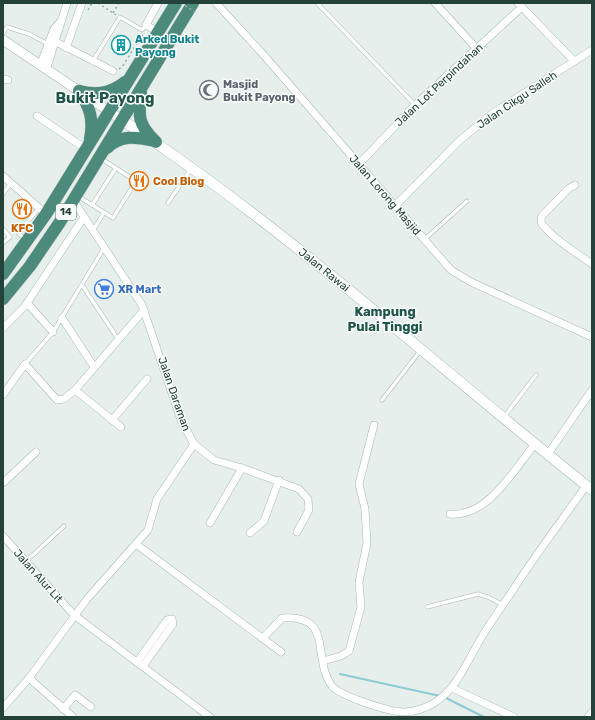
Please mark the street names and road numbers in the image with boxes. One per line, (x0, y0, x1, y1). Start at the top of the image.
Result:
street label: Jalan Lot Perpindahan (392, 41, 486, 129)
street label: Jalan Cikgu Salleh (475, 68, 559, 132)
street label: Jalan Lorong Masjid (347, 152, 423, 238)
road number: 14 (56, 204, 76, 220)
street label: Jalan Rawai (296, 246, 352, 294)
street label: Jalan Daraman (155, 355, 193, 433)
street label: Jalan Alur Lit (11, 547, 66, 606)

